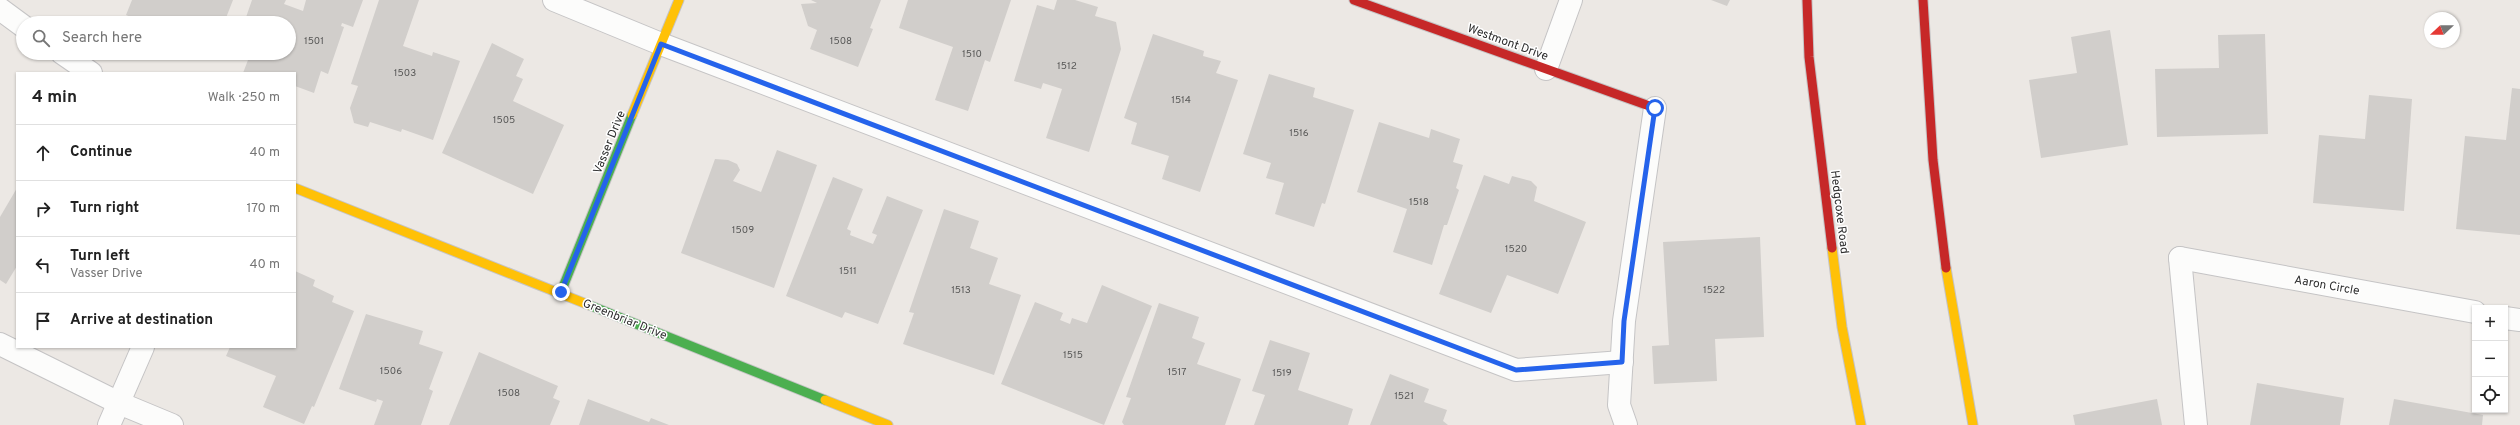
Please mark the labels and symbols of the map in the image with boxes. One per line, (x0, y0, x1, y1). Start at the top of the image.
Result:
north arrow (2424, 12, 2460, 48)
street label: Westmont Drive (1465, 21, 1550, 65)
house number: 1501 (304, 35, 324, 48)
house number: 1508 (830, 35, 852, 48)
house number: 1510 (962, 48, 982, 61)
house number: 1512 (1057, 60, 1077, 73)
house number: 1503 (394, 67, 416, 80)
house number: 1514 (1171, 94, 1191, 107)
route start (1646, 99, 1664, 117)
street label: Vasser Drive (590, 108, 630, 176)
house number: 1505 (493, 114, 515, 127)
house number: 1516 (1289, 127, 1309, 140)
street label: Hedgcoxe Road (1826, 169, 1852, 255)
house number: 1518 (1409, 196, 1429, 209)
house number: 1509 (732, 224, 754, 237)
house number: 1520 (1505, 243, 1527, 256)
house number: 1511 (839, 265, 857, 278)
street label: Aaron Circle (2293, 272, 2361, 300)
route end (552, 283, 570, 301)
house number: 1513 (951, 284, 971, 297)
house number: 1522 (1703, 284, 1725, 297)
street label: Greenbriar Drive (580, 296, 669, 344)
house number: 1515 (1063, 349, 1083, 362)
house number: 1506 (380, 365, 402, 378)
house number: 1517 (1168, 366, 1186, 379)
house number: 1519 (1272, 367, 1292, 380)
house number: 1508 (498, 387, 520, 400)
house number: 1521 (1394, 390, 1414, 403)

